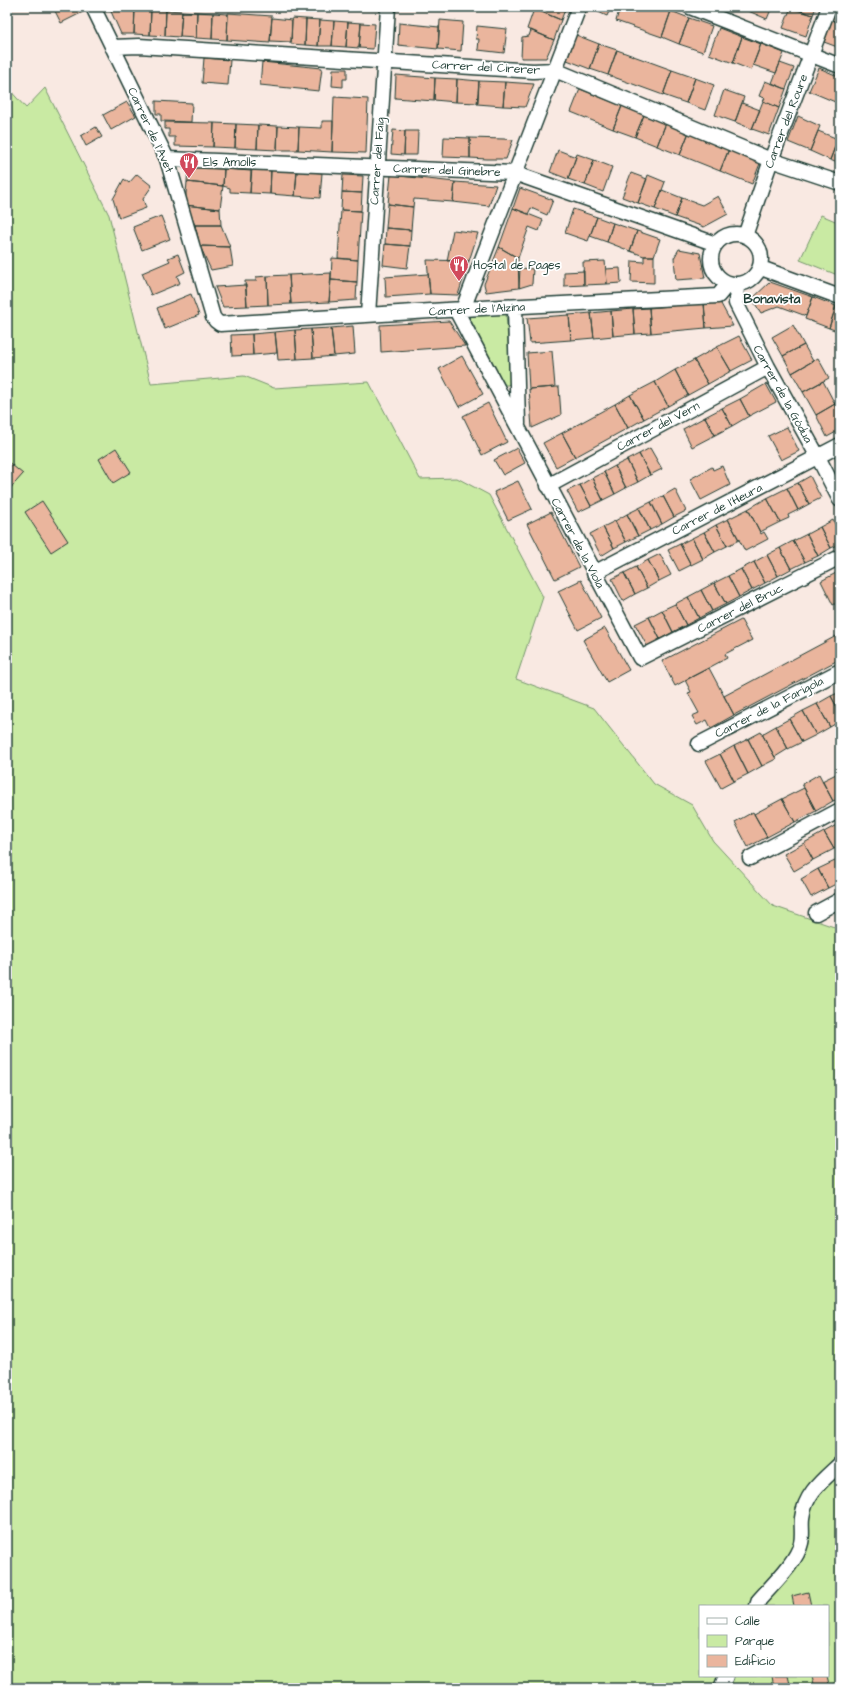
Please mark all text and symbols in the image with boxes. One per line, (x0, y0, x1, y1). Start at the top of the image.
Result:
street label: Carrer del Cirerer (431, 56, 541, 79)
street label: Carrer del Roure (761, 71, 812, 171)
street label: Carrer de l'Avet (123, 85, 178, 176)
street label: Carrer del Faig (366, 117, 390, 205)
restaurant icon: Els Amolls (178, 151, 200, 179)
place label: Els Amolls (203, 154, 256, 171)
street label: Carrer del Ginebre (393, 160, 502, 181)
restaurant icon: Hostal de Pages (448, 254, 470, 282)
place label: Hostal de Pages (473, 257, 561, 275)
district label: Bonavista (744, 290, 801, 308)
street label: Carrer de l'Alzina (428, 298, 526, 321)
street label: Carrer de la Gódua (749, 342, 817, 446)
street label: Carrer del Vern (614, 397, 703, 455)
street label: Carrer de l'Heura (669, 479, 765, 540)
street label: Carrer de la Viola (547, 495, 609, 591)
street label: Carrer del Bruc (695, 579, 786, 637)
street label: Carrer de la Farigola (712, 673, 827, 743)
legend (699, 1605, 829, 1677)
text: Calle (735, 1613, 760, 1630)
text: Parque (735, 1633, 775, 1650)
text: Edificio (735, 1653, 775, 1670)

